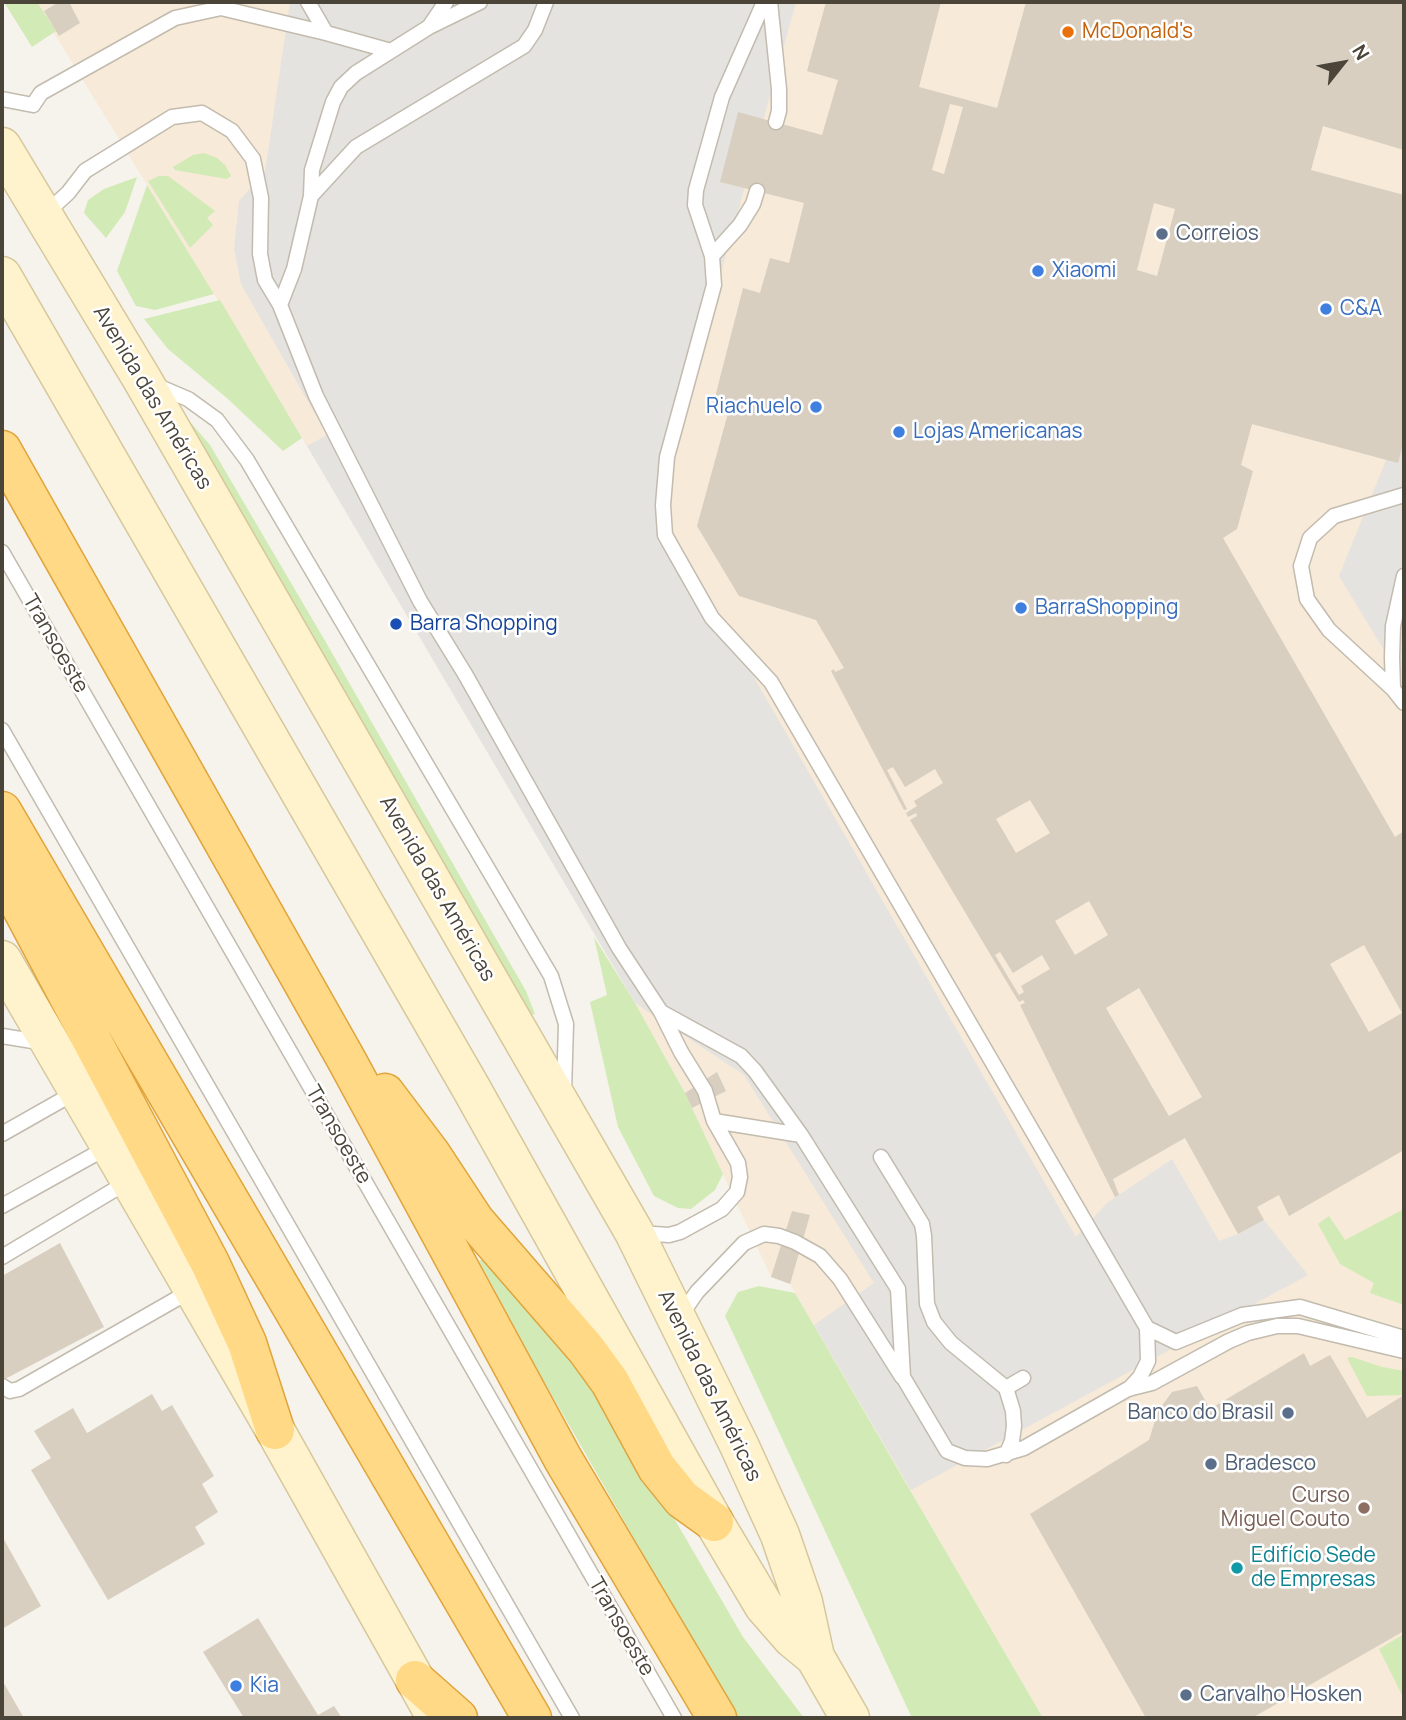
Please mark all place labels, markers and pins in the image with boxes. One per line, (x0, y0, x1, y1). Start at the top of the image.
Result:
place label: McDonald's (1082, 19, 1193, 45)
marker: McDonald's (1060, 24, 1076, 40)
place label: Correios (1176, 221, 1259, 247)
marker: Correios (1154, 226, 1170, 242)
place label: Xiaomi (1052, 258, 1116, 284)
marker: Xiaomi (1030, 263, 1046, 279)
place label: C&A (1340, 296, 1382, 322)
marker: C&A (1318, 301, 1334, 317)
place label: Riachuelo (706, 394, 802, 420)
marker: Riachuelo (808, 399, 824, 415)
place label: Lojas Americanas (913, 419, 1082, 445)
marker: Lojas Americanas (891, 424, 907, 440)
place label: BarraShopping (1035, 595, 1178, 621)
marker: BarraShopping (1013, 600, 1029, 616)
place label: Barra Shopping (410, 611, 558, 637)
marker: Barra Shopping (388, 616, 404, 632)
place label: Banco do Brasil (1128, 1400, 1274, 1426)
marker: Banco do Brasil (1280, 1405, 1296, 1421)
place label: Bradesco (1225, 1451, 1316, 1477)
marker: Bradesco (1203, 1456, 1219, 1472)
place label: Curso Miguel Couto (1221, 1483, 1350, 1533)
marker: Curso Miguel Couto (1356, 1500, 1372, 1516)
place label: Edifício Sede de Empresas (1251, 1543, 1376, 1593)
marker: Edifício Sede de Empresas (1229, 1560, 1245, 1576)
place label: Kia (250, 1673, 279, 1699)
marker: Kia (228, 1678, 244, 1694)
place label: Carvalho Hosken (1200, 1682, 1362, 1708)
marker: Carvalho Hosken (1178, 1687, 1194, 1703)

